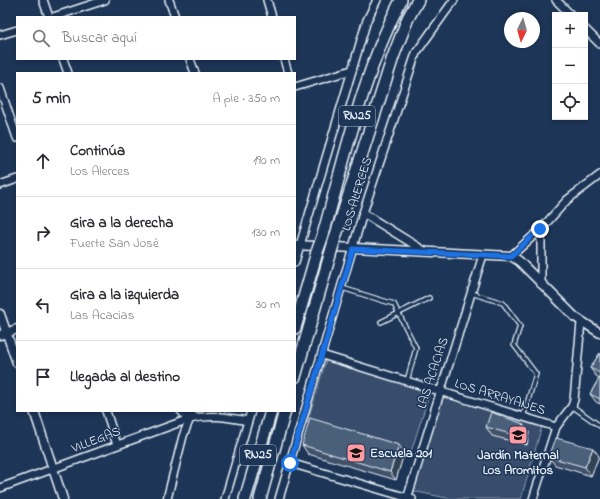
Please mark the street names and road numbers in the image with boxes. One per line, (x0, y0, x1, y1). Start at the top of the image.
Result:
road number: RN25 (339, 106, 375, 126)
street label: LOS ALERCES (337, 155, 377, 233)
street label: LAS ACACIAS (413, 335, 453, 411)
street label: LOS ARRAYANES (452, 374, 548, 420)
street label: VILLEGAS (68, 422, 123, 458)
road number: RN25 (240, 445, 276, 465)

